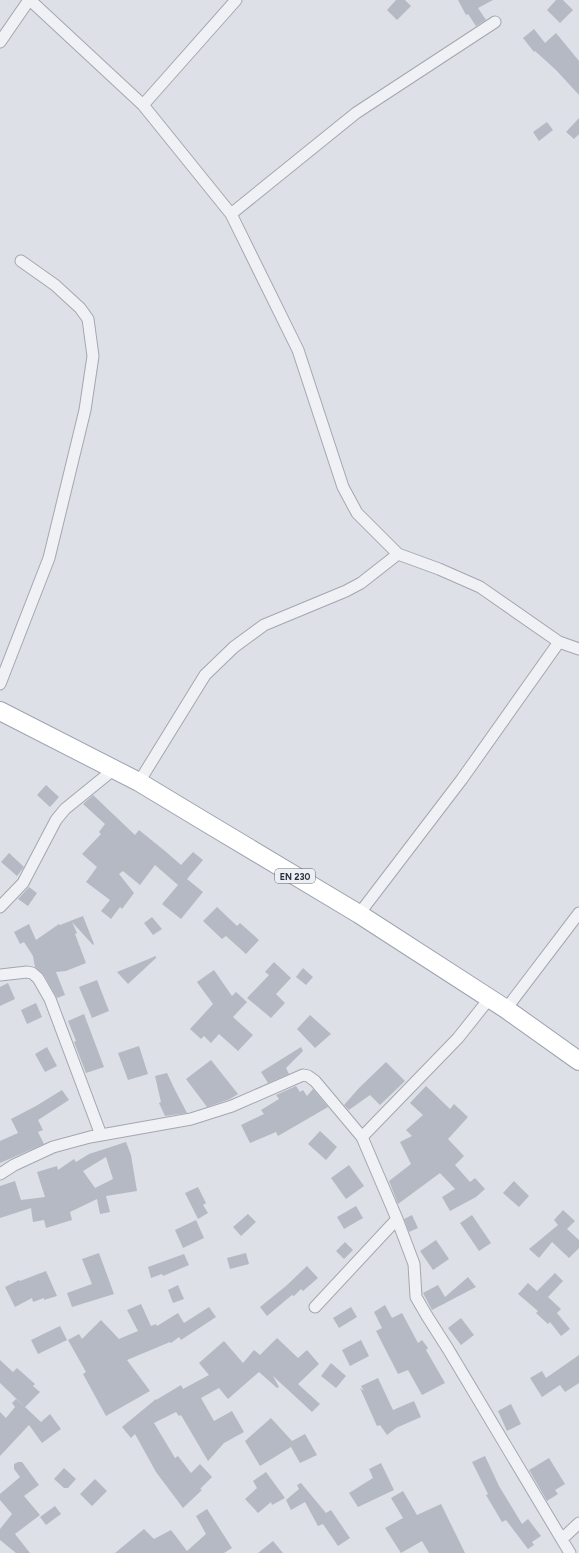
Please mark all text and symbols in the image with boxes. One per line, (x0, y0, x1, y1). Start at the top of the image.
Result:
road number: EN 230 (275, 869, 315, 883)

